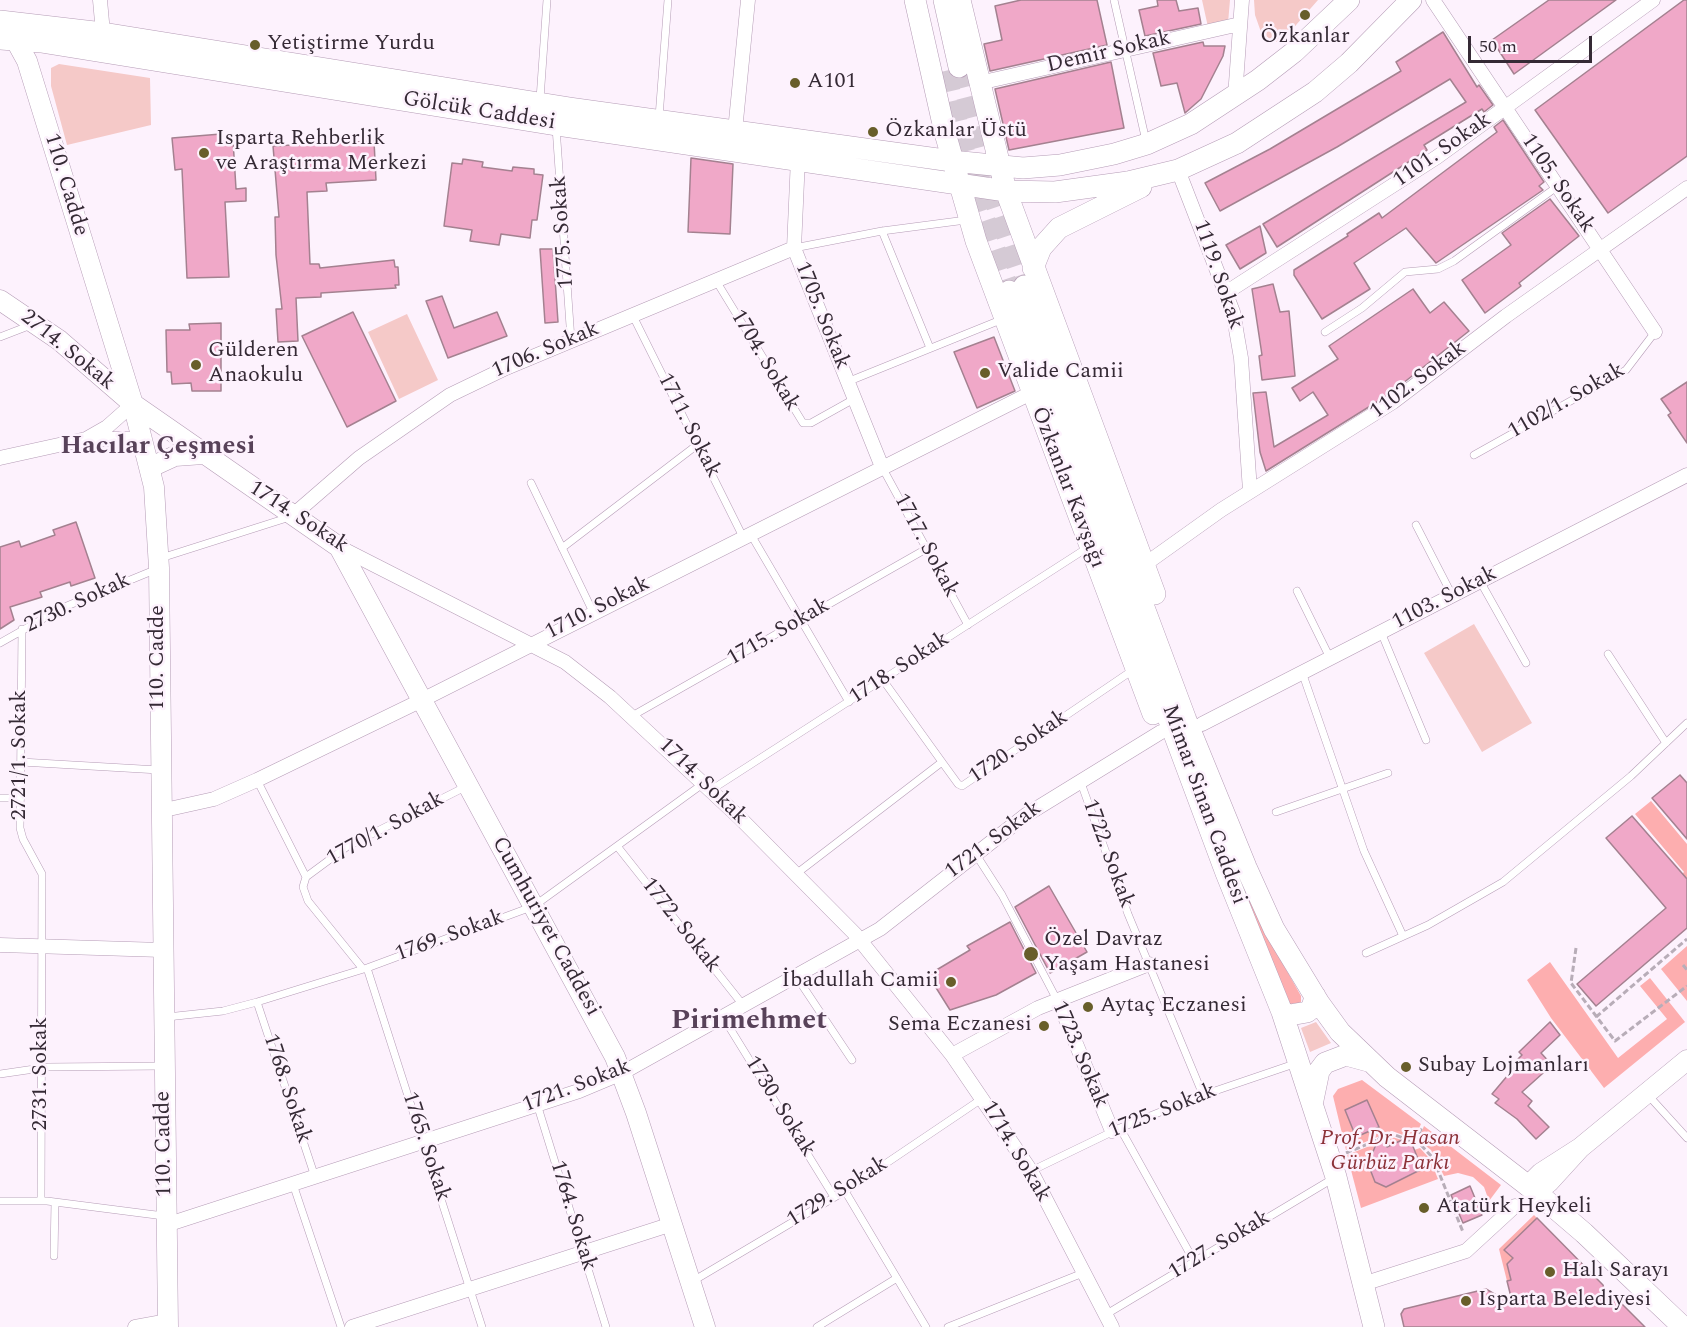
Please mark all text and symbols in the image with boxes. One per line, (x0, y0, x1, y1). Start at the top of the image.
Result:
marker: Özkanlar (1298, 8, 1312, 22)
scale bar (1471, 24, 1596, 62)
place label: Özkanlar (1260, 25, 1350, 51)
street label: Demir Sokak (1044, 26, 1174, 80)
place label: Yetiştirme Yurdu (267, 32, 435, 58)
text: 50 m (1479, 33, 1517, 60)
marker: Yetiştirme Yurdu (248, 38, 262, 52)
place label: A101 (807, 70, 856, 96)
marker: A101 (788, 76, 802, 90)
street label: Gölcük Caddesi (401, 87, 557, 137)
street label: 1101. Sokak (1389, 108, 1497, 194)
place label: Özkanlar Üstü (885, 119, 1027, 145)
marker: Özkanlar Üstü (866, 125, 880, 139)
place label: Isparta Rehberlik ve Araştırma Merkezi (216, 127, 427, 178)
street label: 1105. Sokak (1514, 129, 1600, 239)
street label: 110. Cadde (37, 130, 93, 240)
marker: Isparta Rehberlik ve Araştırma Merkezi (197, 146, 211, 160)
street label: 1775. Sokak (547, 174, 581, 290)
street label: 1119. Sokak (1186, 217, 1248, 333)
street label: 1705. Sokak (787, 258, 855, 374)
street label: 2714. Sokak (14, 305, 120, 397)
street label: 1704. Sokak (723, 305, 805, 417)
street label: 1706. Sokak (488, 317, 604, 385)
street label: 1102. Sokak (1366, 336, 1472, 426)
place label: Gülderen Anaokulu (208, 339, 303, 390)
marker: Gülderen Anaokulu (189, 358, 203, 372)
street label: 1102/1. Sokak (1504, 358, 1630, 446)
place label: Valide Camii (997, 360, 1124, 386)
marker: Valide Camii (978, 366, 992, 380)
street label: 1711. Sokak (650, 369, 726, 483)
street label: Özkanlar Kavşağı (1024, 404, 1110, 572)
district label: Hacılar Çeşmesi (61, 432, 255, 464)
street label: 1714. Sokak (243, 476, 353, 560)
street label: 1717. Sokak (887, 490, 963, 602)
street label: 1103. Sokak (1388, 561, 1502, 637)
street label: 2730. Sokak (21, 568, 135, 640)
street label: 1710. Sokak (541, 571, 655, 647)
street label: 1715. Sokak (723, 593, 835, 673)
street label: 110. Cadde (146, 605, 172, 711)
street label: 1718. Sokak (845, 627, 955, 711)
street label: 2721/1. Sokak (8, 690, 34, 820)
street label: Mimar Sinan Caddesi (1155, 702, 1251, 908)
street label: 1720. Sokak (964, 705, 1074, 791)
street label: 1714. Sokak (652, 733, 752, 831)
street label: 1770/1. Sokak (323, 787, 449, 873)
street label: 1721. Sokak (941, 796, 1047, 886)
street label: 1722. Sokak (1075, 796, 1139, 912)
street label: Cumhuriyet Caddesi (485, 833, 605, 1021)
street label: 1772. Sokak (635, 873, 725, 979)
street label: 1769. Sokak (392, 905, 508, 969)
place label: Özel Davraz Yaşam Hastanesi (1044, 928, 1210, 980)
marker: Özel Davraz Yaşam Hastanesi (1022, 945, 1040, 963)
place label: İbadullah Camii (781, 969, 939, 995)
marker: İbadullah Camii (944, 975, 958, 989)
place label: Aytaç Eczanesi (1100, 994, 1247, 1020)
street label: 1723. Sokak (1045, 997, 1113, 1113)
marker: Aytaç Eczanesi (1081, 1000, 1095, 1014)
district label: Pirimehmet (671, 1006, 827, 1040)
place label: Sema Eczanesi (888, 1013, 1032, 1039)
street label: 2731. Sokak (29, 1017, 55, 1131)
marker: Sema Eczanesi (1037, 1019, 1051, 1033)
street label: 1768. Sokak (256, 1031, 316, 1147)
street label: 1730. Sokak (738, 1052, 820, 1162)
street label: 1721. Sokak (519, 1054, 635, 1120)
place label: Subay Lojmanları (1418, 1054, 1589, 1080)
marker: Subay Lojmanları (1399, 1060, 1413, 1074)
street label: 1725. Sokak (1105, 1078, 1221, 1146)
street label: 1765. Sokak (395, 1089, 455, 1205)
street label: 110. Cadde (151, 1091, 179, 1197)
street label: 1714. Sokak (974, 1096, 1056, 1208)
park label: Prof. Dr. Hasan Gürbüz Parkı (1320, 1127, 1460, 1178)
street label: 1729. Sokak (783, 1152, 893, 1234)
street label: 1764. Sokak (543, 1158, 601, 1274)
place label: Atatürk Heykeli (1436, 1195, 1592, 1221)
marker: Atatürk Heykeli (1417, 1201, 1431, 1215)
street label: 1727. Sokak (1164, 1205, 1276, 1287)
place label: Halı Sarayı (1562, 1259, 1669, 1285)
marker: Halı Sarayı (1543, 1265, 1557, 1279)
place label: Isparta Belediyesi (1478, 1288, 1651, 1314)
marker: Isparta Belediyesi (1459, 1294, 1473, 1308)

